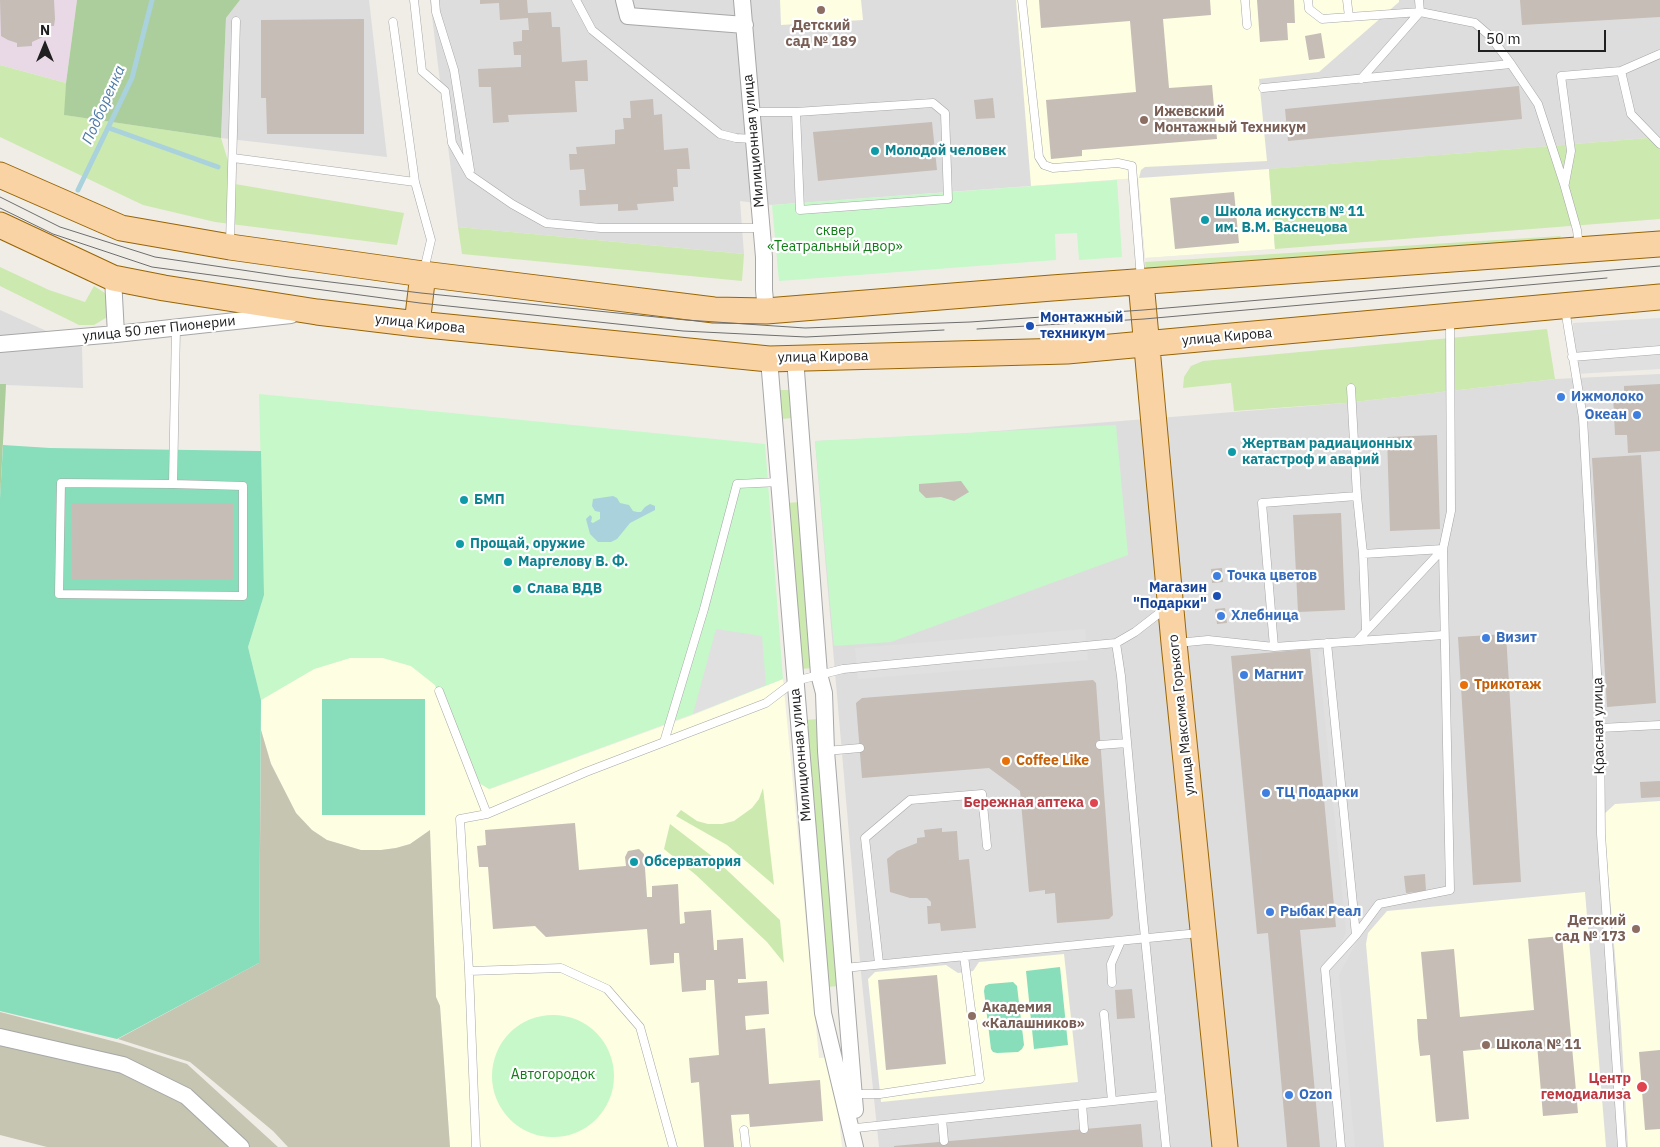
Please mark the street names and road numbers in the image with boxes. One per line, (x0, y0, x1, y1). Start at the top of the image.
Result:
street label: Милиционная улица (740, 74, 768, 208)
street label: улица Кирова (374, 311, 466, 337)
street label: улица 50 лет Пионерии (82, 313, 236, 345)
street label: улица Кирова (1181, 325, 1273, 349)
street label: улица Кирова (778, 348, 868, 366)
street label: улица Максима Горького (1165, 634, 1199, 796)
street label: Красная улица (1590, 677, 1608, 775)
street label: Милиционная улица (787, 688, 815, 822)

